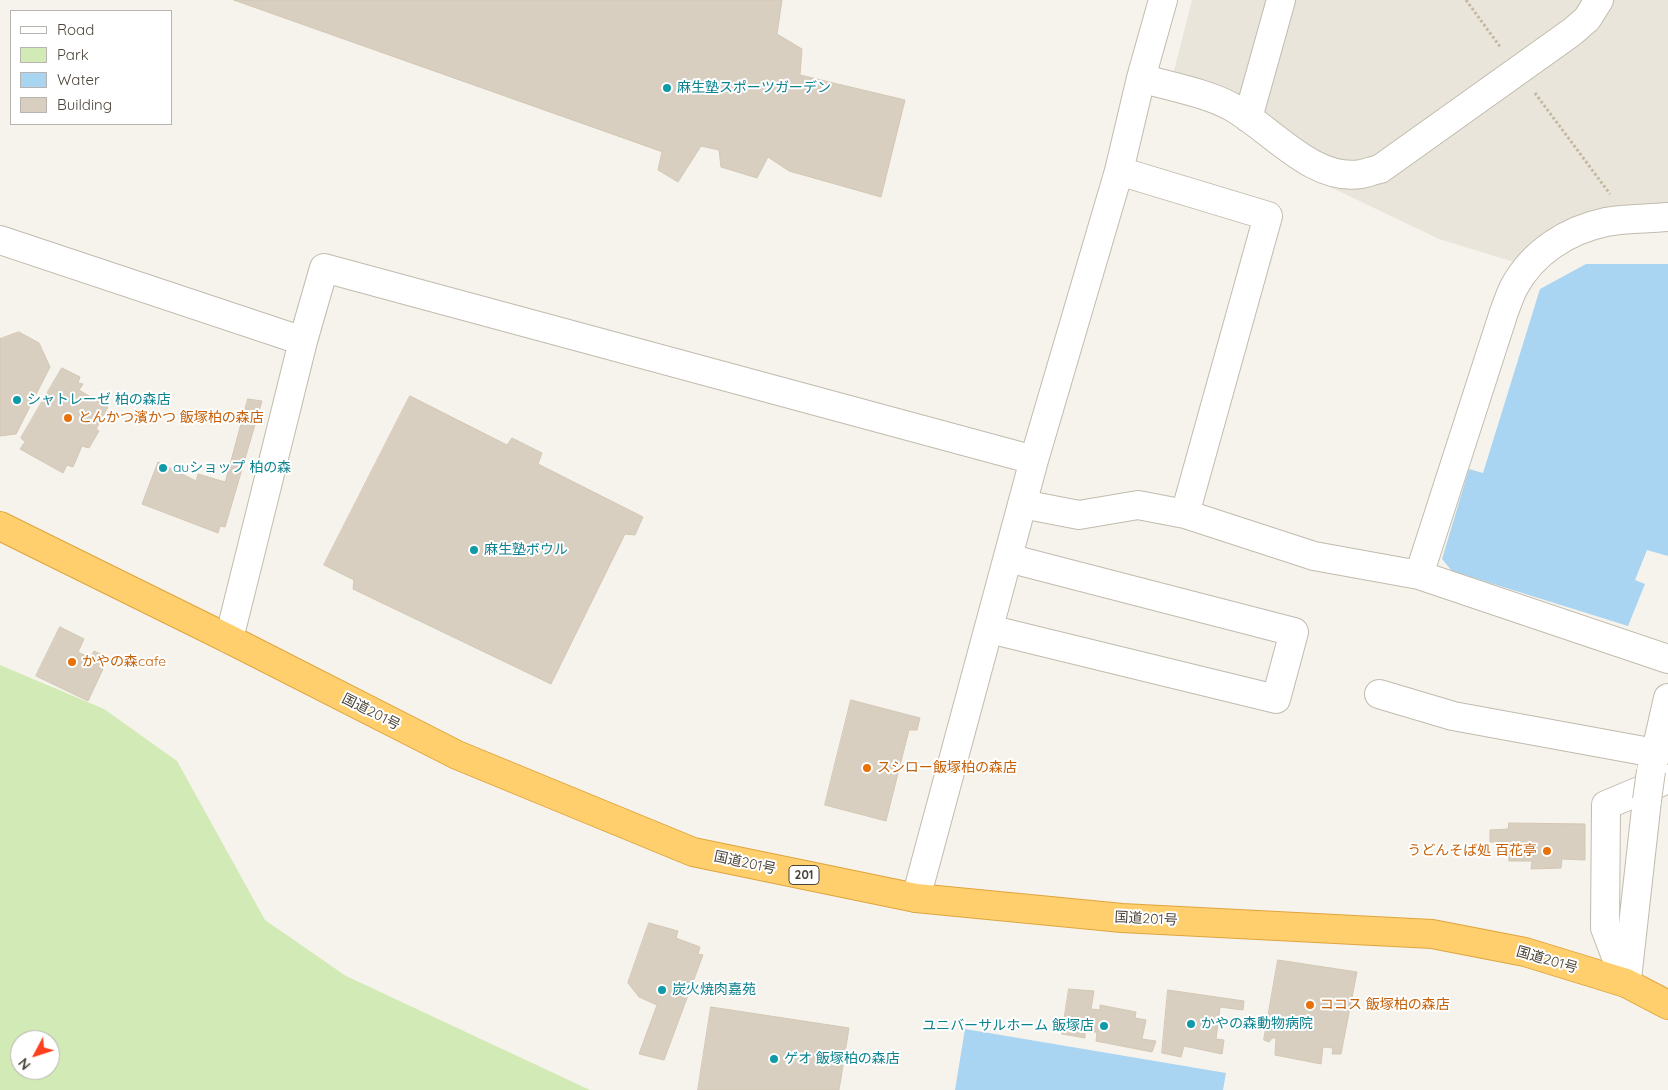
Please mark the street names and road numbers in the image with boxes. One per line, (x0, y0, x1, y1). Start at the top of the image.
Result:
street label: 国道201号 (339, 690, 403, 734)
street label: 国道201号 (712, 848, 778, 878)
road number: 201 (789, 866, 819, 884)
street label: 国道201号 (1114, 909, 1178, 929)
street label: 国道201号 (1514, 943, 1580, 977)

